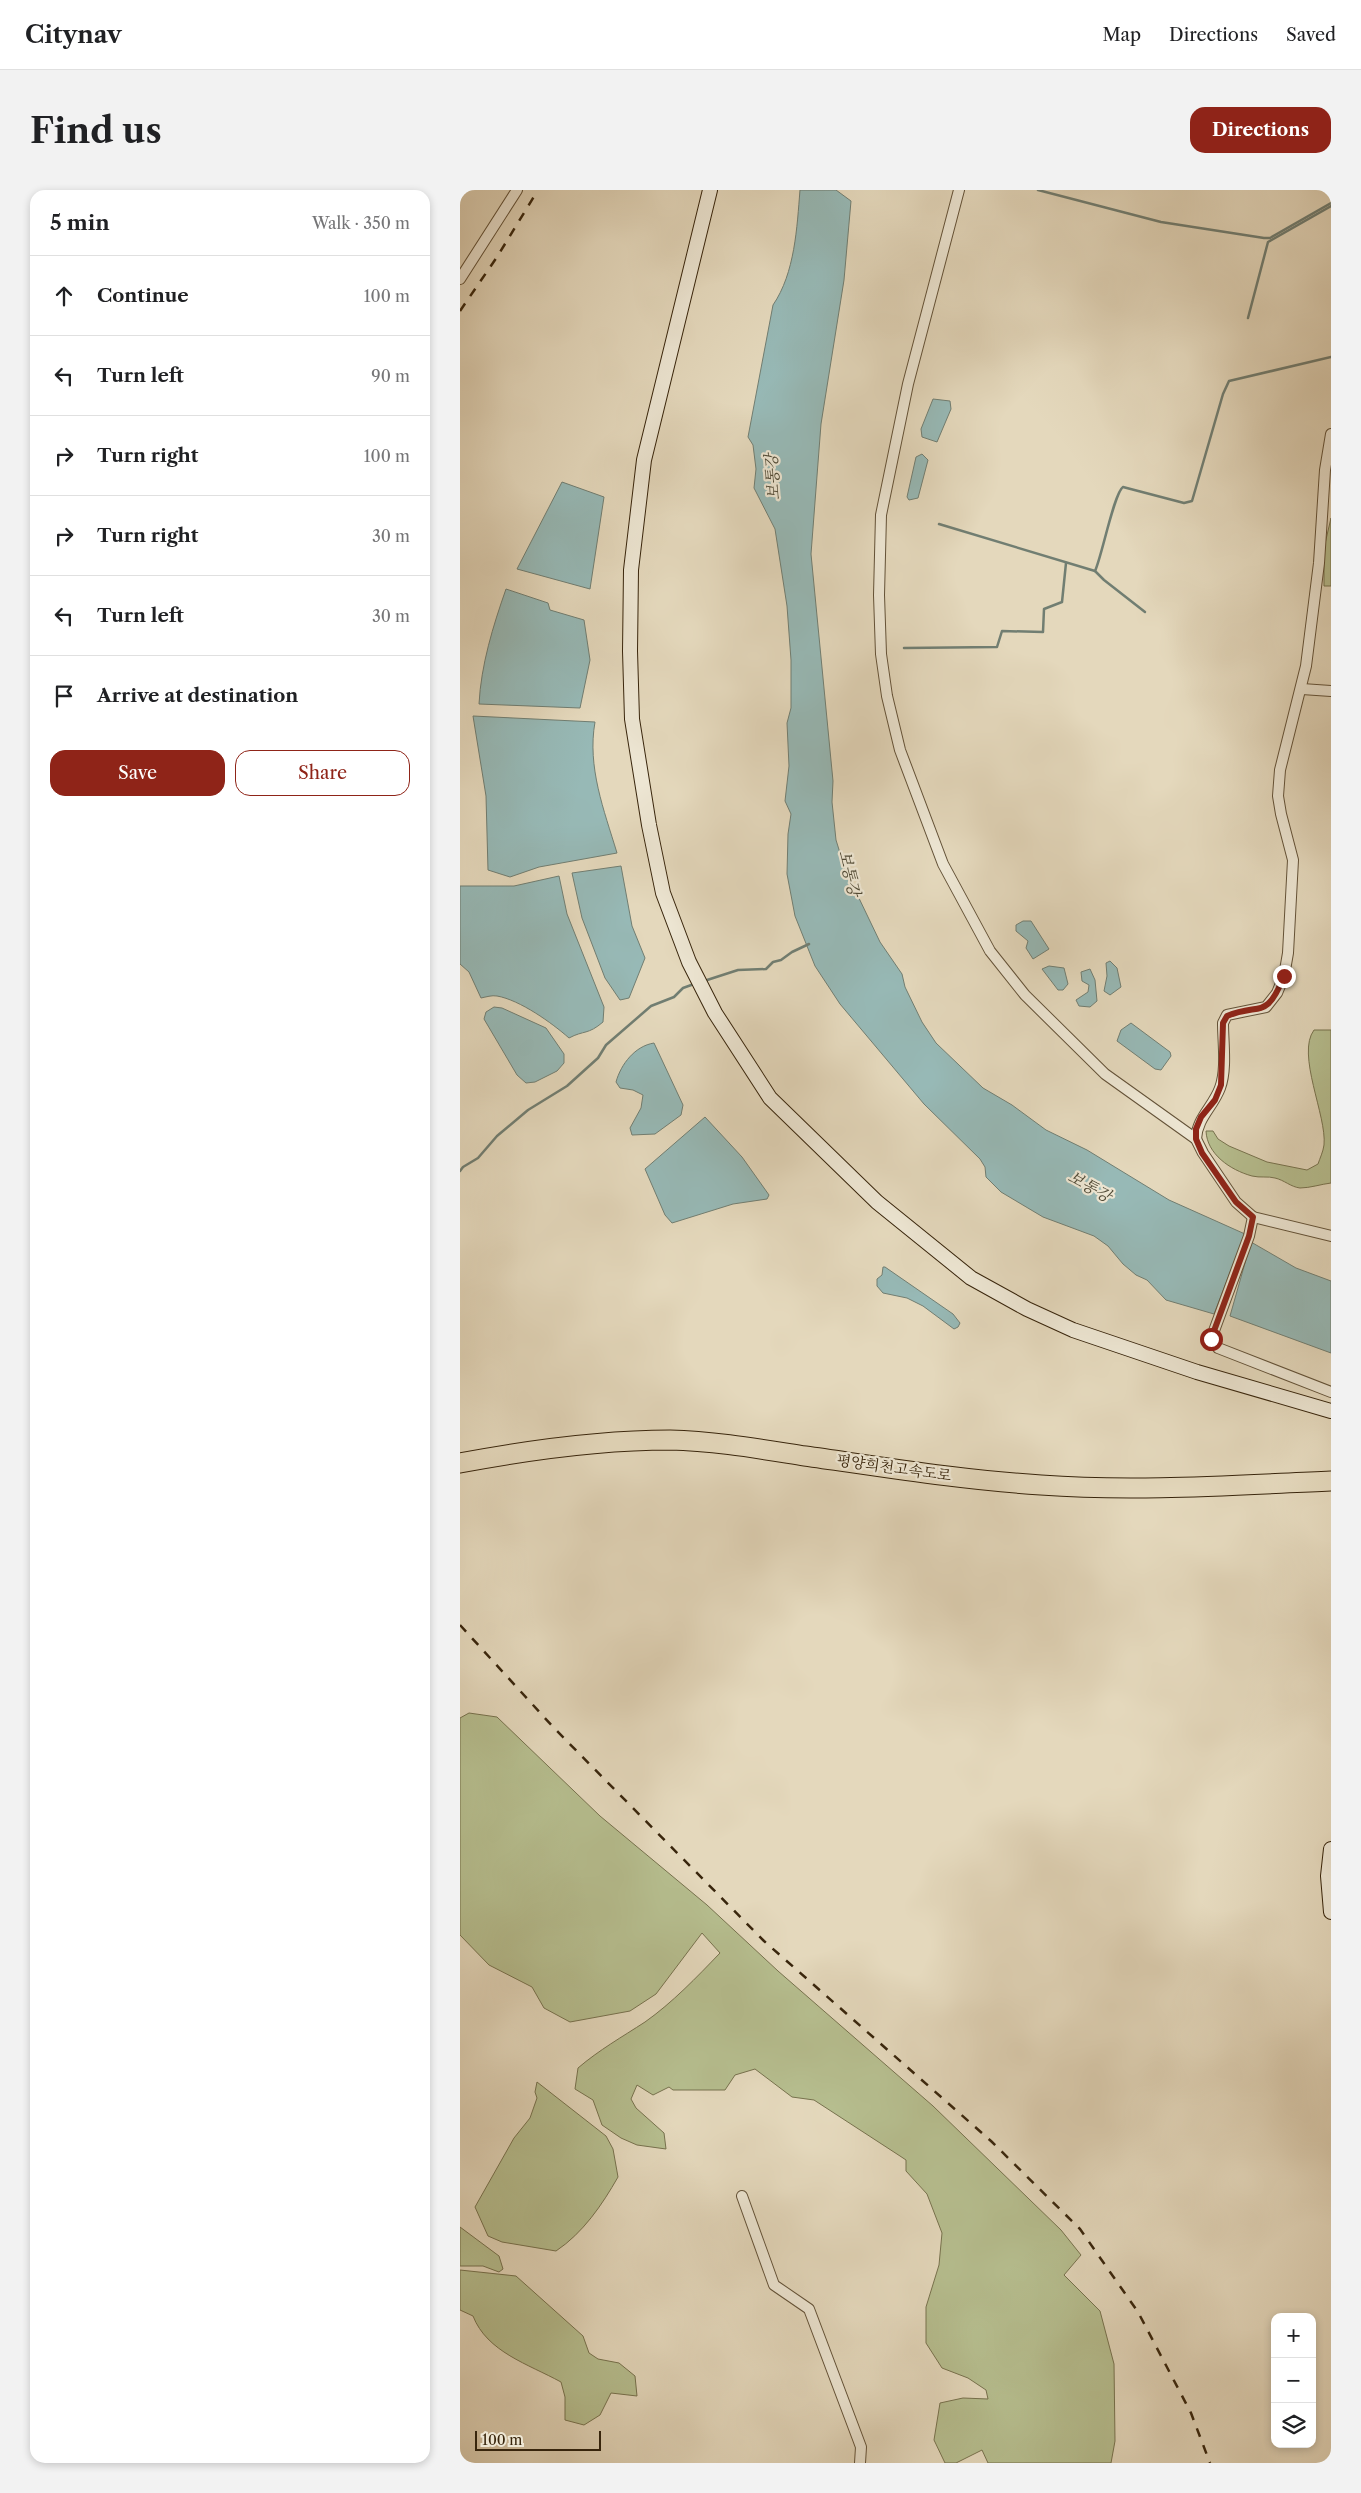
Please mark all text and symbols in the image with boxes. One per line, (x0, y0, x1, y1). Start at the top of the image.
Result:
text: Citynav (25, 20, 122, 49)
text: Map (1102, 24, 1141, 46)
text: Directions (1169, 24, 1258, 46)
text: Saved (1286, 24, 1336, 46)
button: Directions (1190, 107, 1331, 153)
text: Find us (30, 109, 162, 152)
text: 5 min (50, 210, 110, 235)
text: Walk · 350 m (312, 213, 410, 233)
icon: ahead (50, 282, 78, 310)
text: Continue (97, 284, 189, 307)
text: 100 m (364, 286, 410, 306)
icon: left (50, 362, 78, 390)
text: Turn left (97, 364, 184, 387)
text: 90 m (371, 366, 410, 386)
icon: right (50, 442, 78, 470)
text: Turn right (97, 444, 198, 467)
text: 100 m (364, 446, 410, 466)
water label: 보통강 (760, 451, 784, 501)
icon: right (50, 522, 78, 550)
text: Turn right (97, 524, 198, 547)
text: 30 m (372, 526, 410, 546)
icon: left (50, 602, 78, 630)
text: Turn left (97, 604, 184, 627)
text: 30 m (372, 606, 410, 626)
icon: arrive (50, 682, 78, 710)
text: Arrive at destination (97, 684, 298, 707)
button: Save (50, 750, 225, 796)
button: Share (235, 750, 410, 796)
water label: 보통강 (835, 848, 866, 900)
route end (1273, 965, 1296, 988)
water label: 보통강 (1065, 1166, 1117, 1207)
route start (1200, 1328, 1223, 1351)
street label: 평양희천고속도로 (835, 1450, 953, 1485)
map controls (1271, 2313, 1316, 2448)
button: + (1271, 2313, 1316, 2358)
button: − (1271, 2358, 1316, 2403)
button: layers (1271, 2403, 1316, 2448)
scale bar (475, 2428, 601, 2451)
text: 100 m (482, 2431, 522, 2449)

